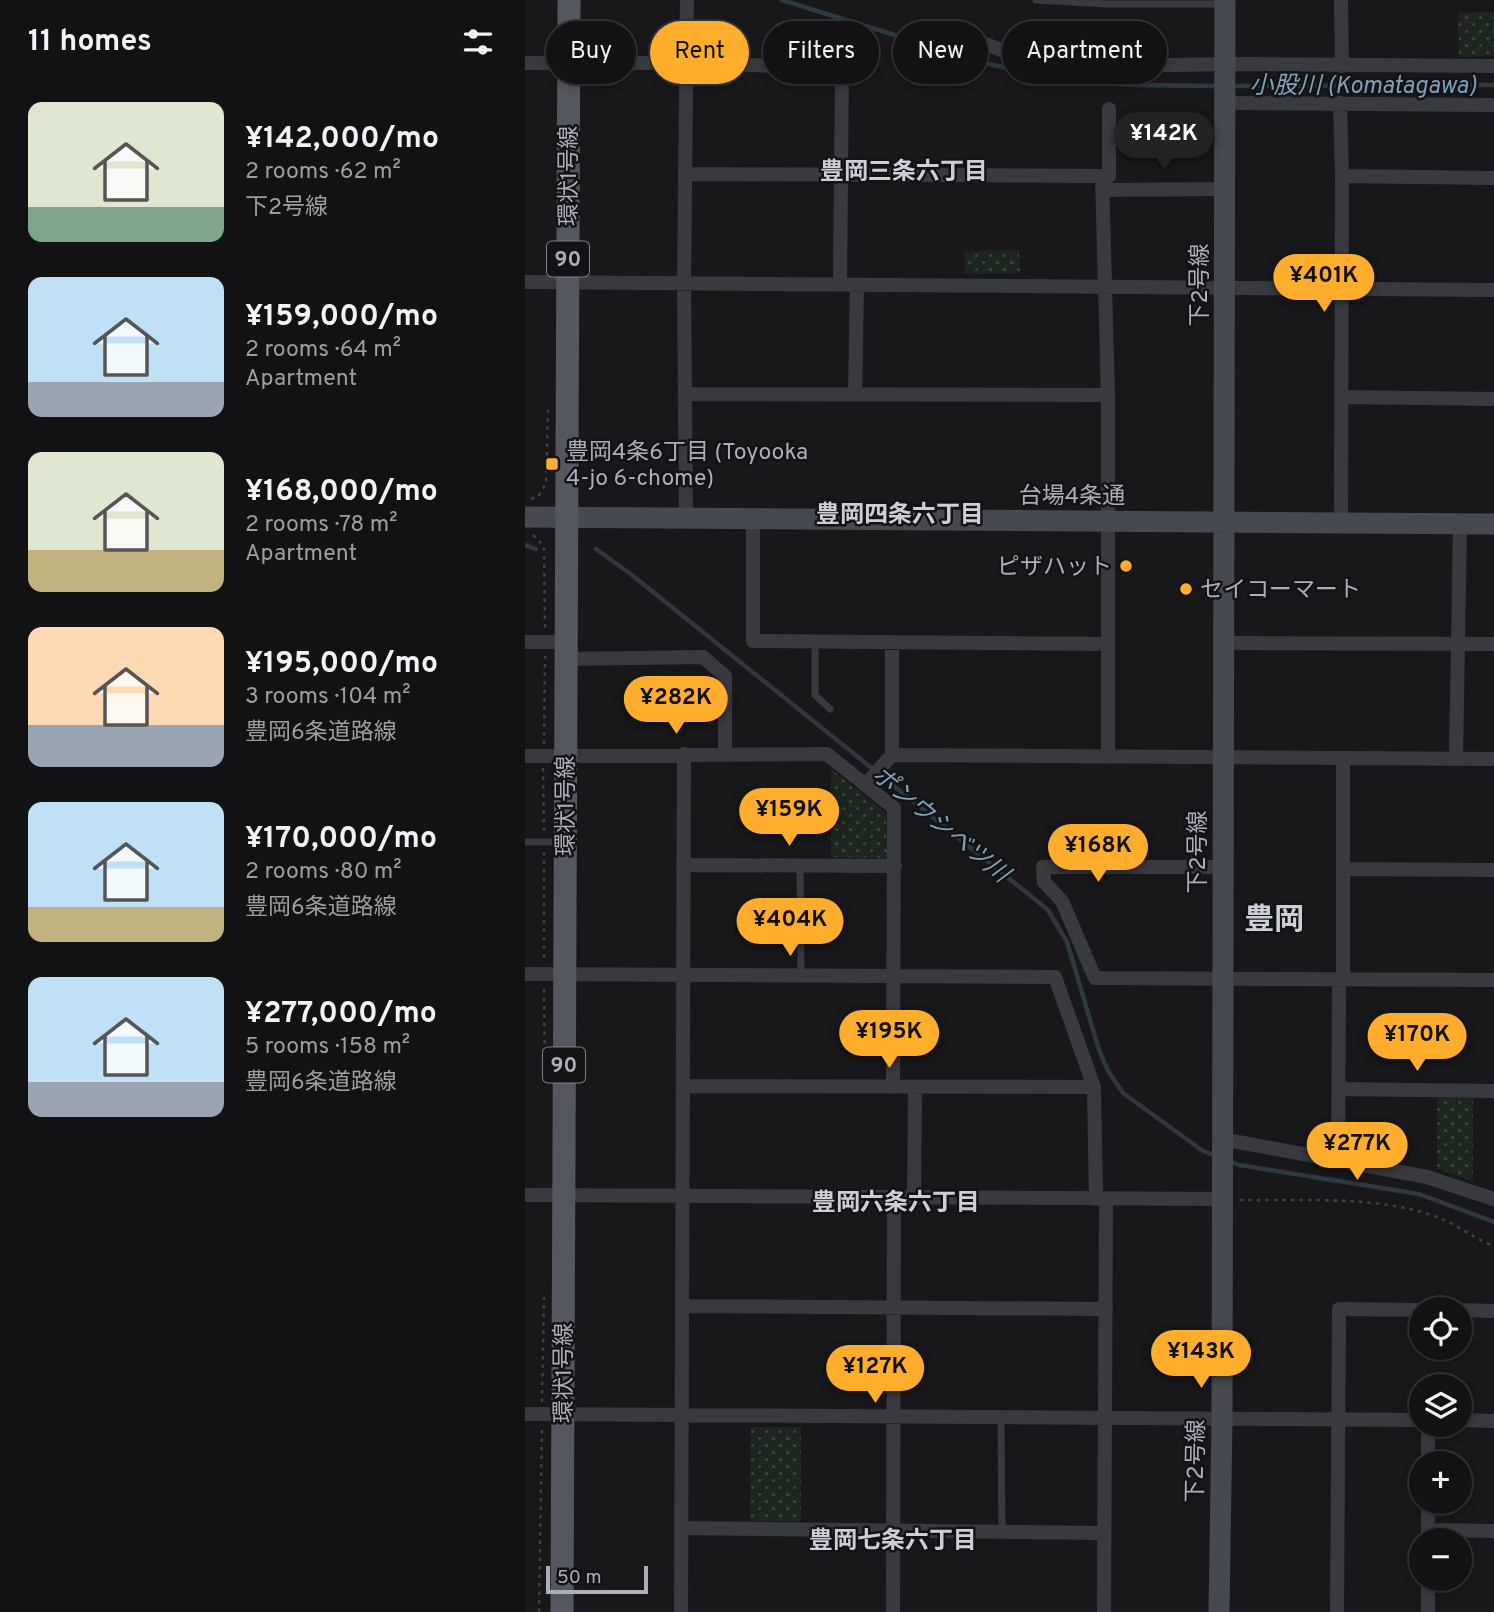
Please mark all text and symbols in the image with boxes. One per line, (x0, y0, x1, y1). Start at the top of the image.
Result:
chip: Buy (546, 21, 636, 84)
chip: Rent (650, 21, 749, 84)
chip: Filters (763, 21, 879, 84)
chip: New (893, 21, 988, 84)
chip: Apartment (1002, 21, 1167, 84)
icon: filters (459, 23, 497, 61)
text: 11 homes (28, 24, 152, 61)
water label: 小股川 (Komatagawa) (1250, 72, 1477, 102)
pin: ¥142K (1115, 113, 1213, 172)
text: ¥142K (1130, 120, 1198, 149)
text: ¥142,000/mo (245, 121, 439, 158)
street label: 環状1号線 (556, 126, 585, 226)
icon: home (84, 130, 168, 214)
text: 2 rooms · 62 m² (245, 158, 401, 187)
district label: 豊岡三条六丁目 (820, 158, 988, 188)
text: 下2号線 (245, 194, 328, 223)
road number: 90 (547, 242, 589, 276)
street label: 下2号線 (1187, 243, 1216, 327)
pin: ¥401K (1275, 254, 1373, 314)
text: ¥401K (1289, 262, 1359, 291)
text: ¥159,000/mo (245, 299, 438, 336)
icon: home (84, 305, 168, 389)
text: 2 rooms · 64 m² (245, 336, 401, 365)
text: Apartment (245, 365, 357, 394)
place label: 豊岡4条6丁目 (Toyooka 4-jo 6-chome) (566, 439, 808, 494)
marker: 豊岡4条6丁目 (Toyooka 4-jo 6-chome) (544, 456, 560, 472)
text: ¥168,000/mo (245, 474, 438, 511)
icon: home (84, 480, 168, 564)
street label: 台場4条通 (1019, 483, 1125, 512)
district label: 豊岡四条六丁目 (816, 501, 984, 531)
text: 2 rooms · 78 m² (245, 511, 398, 540)
text: Apartment (245, 540, 357, 569)
place label: ピザハット (997, 554, 1112, 583)
marker: ピザハット (1118, 558, 1134, 574)
place label: セイコーマート (1200, 577, 1361, 606)
marker: セイコーマート (1178, 581, 1194, 597)
text: ¥195,000/mo (245, 646, 438, 683)
icon: home (84, 655, 168, 739)
pin: ¥282K (627, 676, 725, 736)
text: 3 rooms · 104 m² (245, 683, 410, 712)
text: ¥282K (640, 684, 712, 713)
text: 豊岡6条道路線 (245, 719, 397, 748)
street label: 環状1号線 (553, 756, 582, 856)
water label: ポンウシベツ川 (865, 761, 1017, 892)
pin: ¥159K (740, 788, 838, 848)
text: ¥159K (755, 796, 823, 825)
street label: 下2号線 (1185, 810, 1214, 894)
text: ¥170,000/mo (245, 821, 437, 858)
pin: ¥168K (1049, 824, 1147, 884)
icon: home (84, 830, 168, 914)
text: ¥168K (1064, 832, 1132, 861)
text: 2 rooms · 80 m² (245, 858, 402, 887)
text: 豊岡6条道路線 (245, 894, 397, 923)
pin: ¥404K (741, 898, 839, 958)
district label: 豊岡 (1244, 903, 1304, 940)
text: ¥404K (753, 906, 827, 935)
text: ¥277,000/mo (245, 996, 437, 1033)
icon: home (84, 1005, 168, 1089)
pin: ¥195K (840, 1010, 938, 1070)
pin: ¥170K (1368, 1014, 1466, 1073)
text: ¥195K (855, 1018, 923, 1047)
text: ¥170K (1384, 1021, 1450, 1050)
text: 5 rooms · 158 m² (245, 1033, 410, 1062)
road number: 90 (543, 1048, 585, 1082)
text: 豊岡6条道路線 (245, 1069, 397, 1098)
pin: ¥277K (1308, 1122, 1406, 1182)
text: ¥277K (1323, 1130, 1391, 1159)
district label: 豊岡六条六丁目 (812, 1189, 980, 1219)
map controls (1409, 1297, 1472, 1591)
button: locate (1409, 1297, 1472, 1360)
street label: 環状1号線 (551, 1323, 580, 1423)
pin: ¥143K (1152, 1330, 1250, 1390)
text: ¥143K (1167, 1338, 1235, 1367)
pin: ¥127K (826, 1346, 924, 1405)
text: ¥127K (842, 1353, 908, 1382)
button: layers (1409, 1374, 1472, 1437)
street label: 下2号線 (1182, 1419, 1213, 1503)
button: + (1409, 1451, 1472, 1514)
district label: 豊岡七条六丁目 (809, 1527, 977, 1557)
button: − (1409, 1528, 1472, 1591)
scale bar (546, 1563, 647, 1595)
text: 50 m (557, 1566, 602, 1590)

